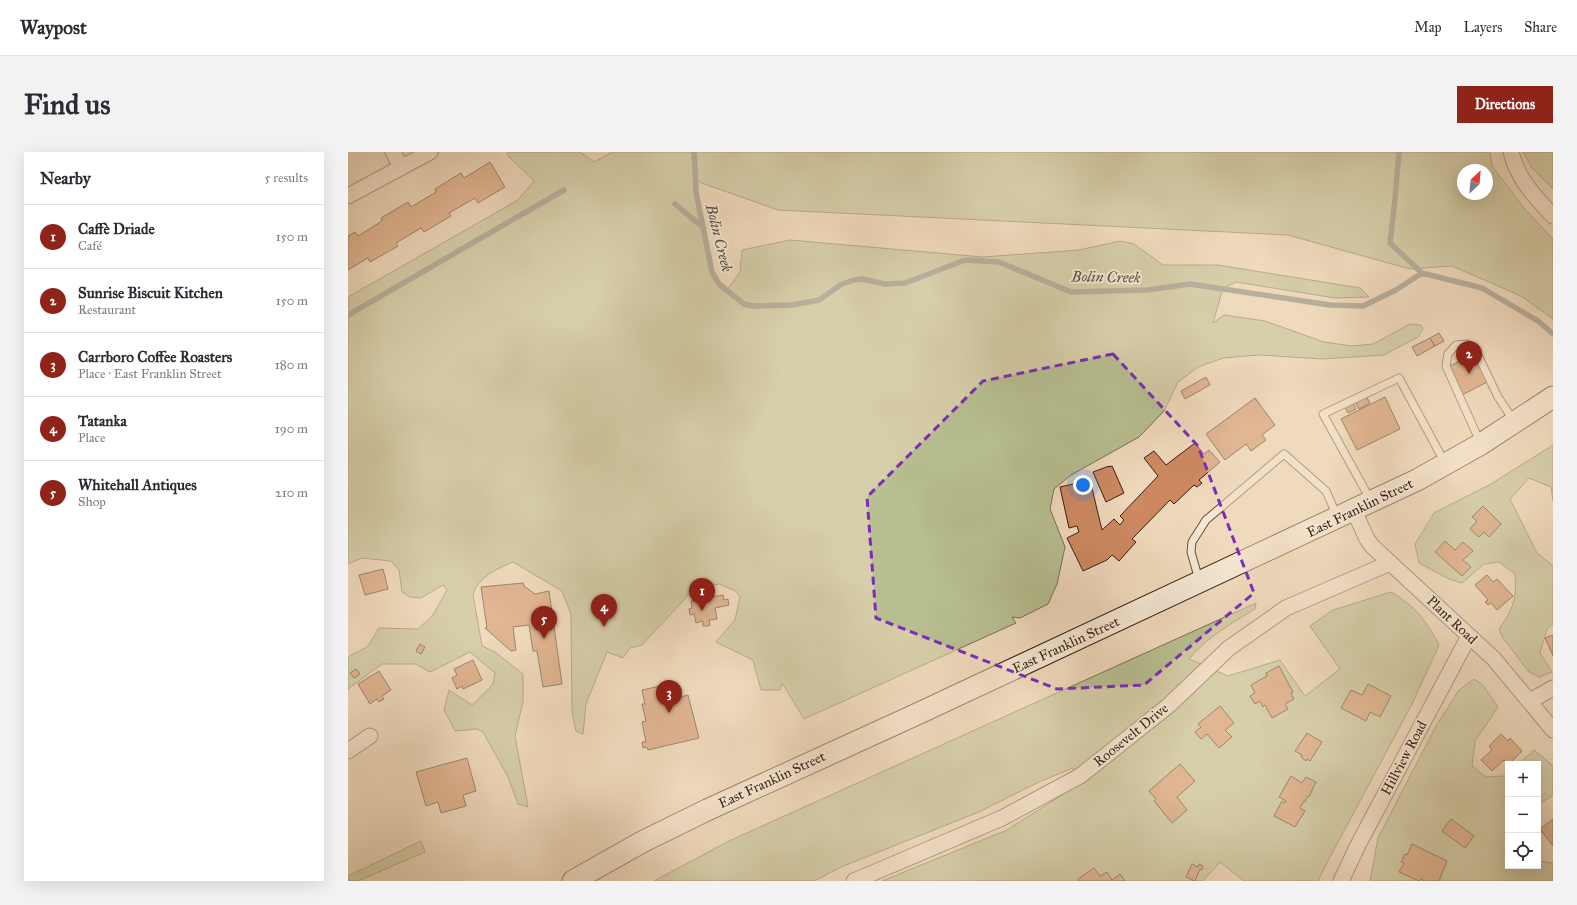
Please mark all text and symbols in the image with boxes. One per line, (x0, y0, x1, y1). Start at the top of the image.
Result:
text: Waypost (20, 16, 87, 39)
text: Map (1414, 19, 1442, 36)
text: Layers (1464, 19, 1502, 36)
text: Share (1524, 19, 1557, 36)
button: Directions (1457, 86, 1553, 123)
text: Find us (24, 87, 110, 122)
north arrow (1457, 164, 1493, 200)
text: Nearby (40, 168, 91, 189)
text: 5 results (264, 170, 308, 186)
water label: Bolin Creek (702, 201, 736, 274)
text: Caffè Driade (78, 220, 155, 238)
text: 1 (50, 229, 56, 245)
text: 150 m (276, 229, 308, 245)
text: Café (78, 238, 102, 254)
water label: Bolin Creek (1070, 267, 1141, 287)
text: Sunrise Biscuit Kitchen (78, 284, 223, 302)
text: 2 (50, 293, 56, 309)
text: 150 m (276, 293, 308, 309)
text: Restaurant (78, 302, 136, 318)
pin: 2 (1456, 341, 1482, 374)
text: Carrboro Coffee Roasters (78, 348, 232, 366)
text: 3 (50, 357, 56, 373)
text: 180 m (275, 357, 308, 373)
text: Place · East Franklin Street (78, 366, 222, 382)
text: Tatanka (78, 412, 127, 430)
text: 4 (49, 421, 57, 437)
text: 190 m (275, 421, 308, 437)
text: Place (78, 430, 105, 446)
your location (1073, 475, 1093, 495)
street label: East Franklin Street (1304, 475, 1416, 541)
text: Whitehall Antiques (78, 476, 197, 494)
text: 5 (50, 485, 56, 501)
text: 210 m (275, 485, 308, 501)
text: Shop (78, 494, 106, 510)
pin: 1 (689, 578, 715, 611)
street label: Plant Road (1423, 592, 1481, 648)
pin: 4 (591, 594, 617, 627)
pin: 5 (531, 606, 557, 639)
street label: East Franklin Street (1010, 613, 1122, 677)
pin: 3 (656, 680, 682, 713)
street label: Roosevelt Drive (1090, 700, 1172, 770)
street label: Hillview Road (1377, 718, 1431, 798)
street label: East Franklin Street (716, 748, 828, 812)
map controls (1505, 761, 1541, 869)
button: + (1505, 761, 1541, 797)
button: − (1505, 797, 1541, 833)
button: locate (1505, 833, 1541, 869)

